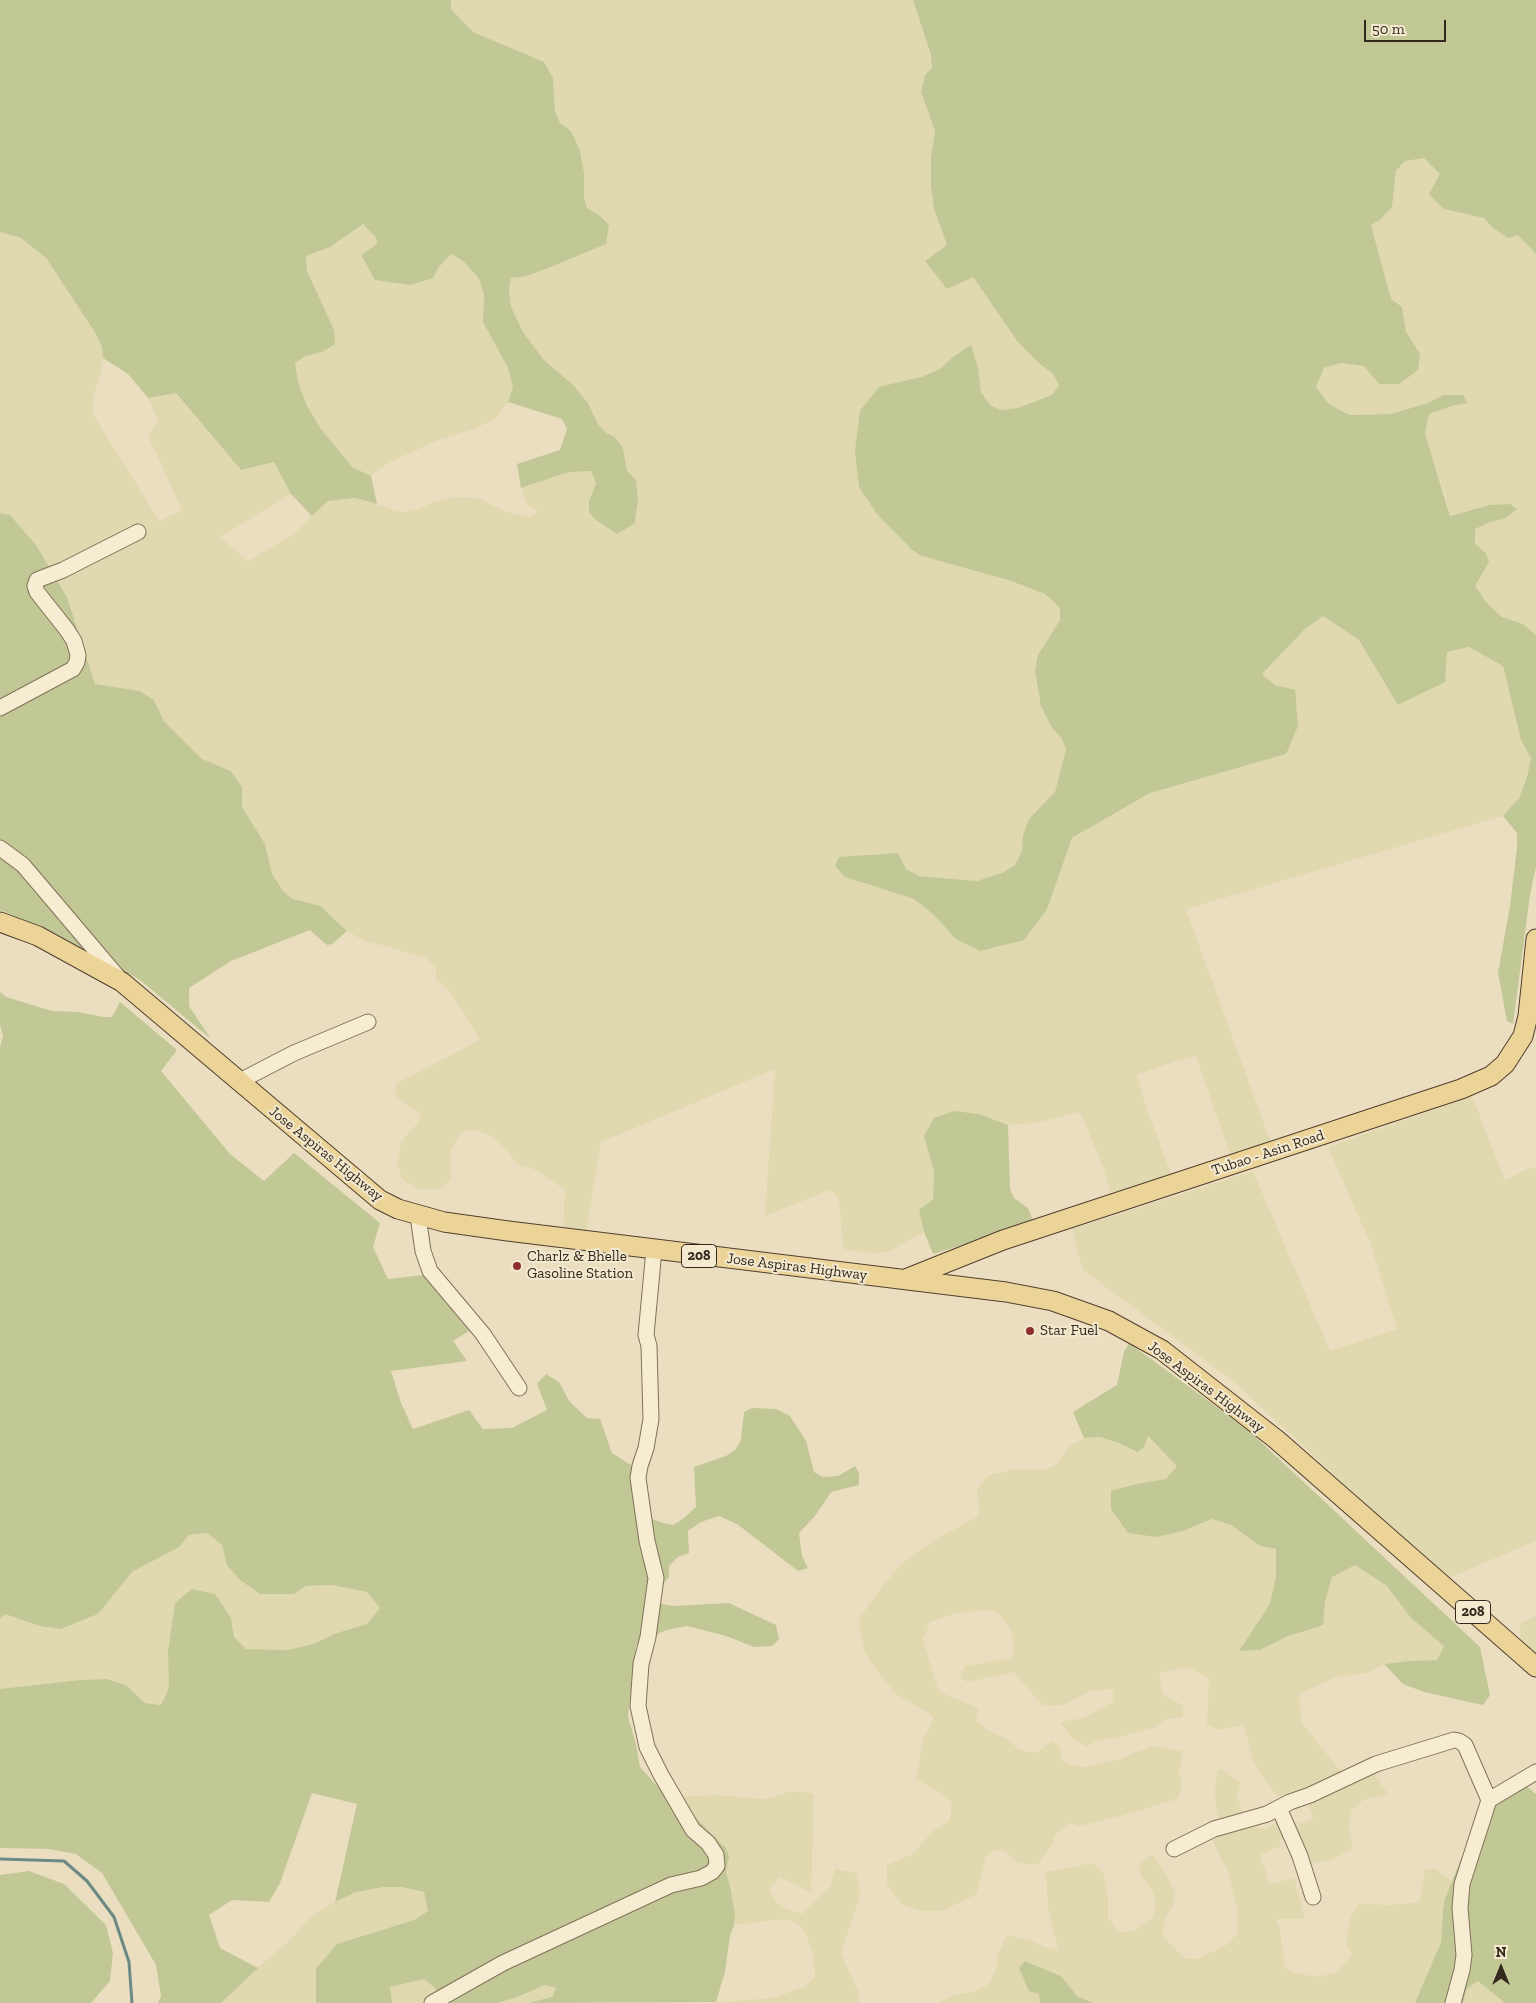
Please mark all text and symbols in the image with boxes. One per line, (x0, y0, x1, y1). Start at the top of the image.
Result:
scale bar (1366, 10, 1448, 42)
text: 50 m (1372, 20, 1405, 38)
street label: Jose Aspiras Highway (265, 1103, 387, 1205)
street label: Tubao - Asin Road (1209, 1126, 1327, 1180)
road number: 208 (682, 1244, 716, 1268)
place label: Charlz & Bhelle Gasoline Station (527, 1248, 633, 1283)
street label: Jose Aspiras Highway (726, 1249, 868, 1285)
marker: Charlz & Bhelle Gasoline Station (511, 1260, 523, 1272)
place label: Star Fuel (1040, 1322, 1098, 1340)
marker: Star Fuel (1024, 1325, 1036, 1337)
street label: Jose Aspiras Highway (1144, 1337, 1268, 1437)
road number: 208 (1456, 1600, 1490, 1624)
north arrow (1476, 1943, 1526, 1993)
text: N (1496, 1944, 1506, 1961)

